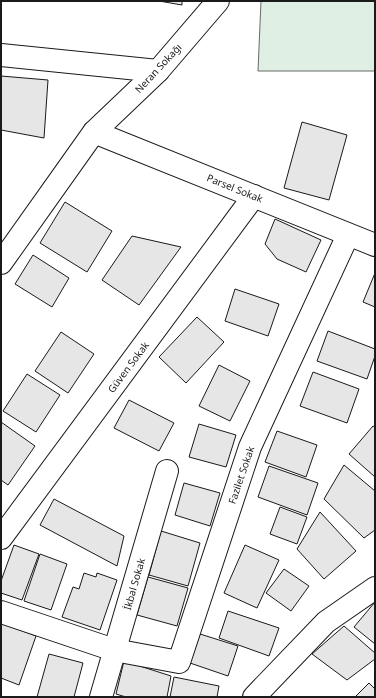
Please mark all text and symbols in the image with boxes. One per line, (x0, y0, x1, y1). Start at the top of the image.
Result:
street label: Neran Sokağı (131, 40, 185, 96)
street label: Parsel Sokak (205, 170, 266, 206)
street label: Güven Sokak (104, 338, 152, 395)
street label: Fazilet Sokak (225, 444, 258, 506)
street label: İkbal Sokak (120, 556, 148, 612)

